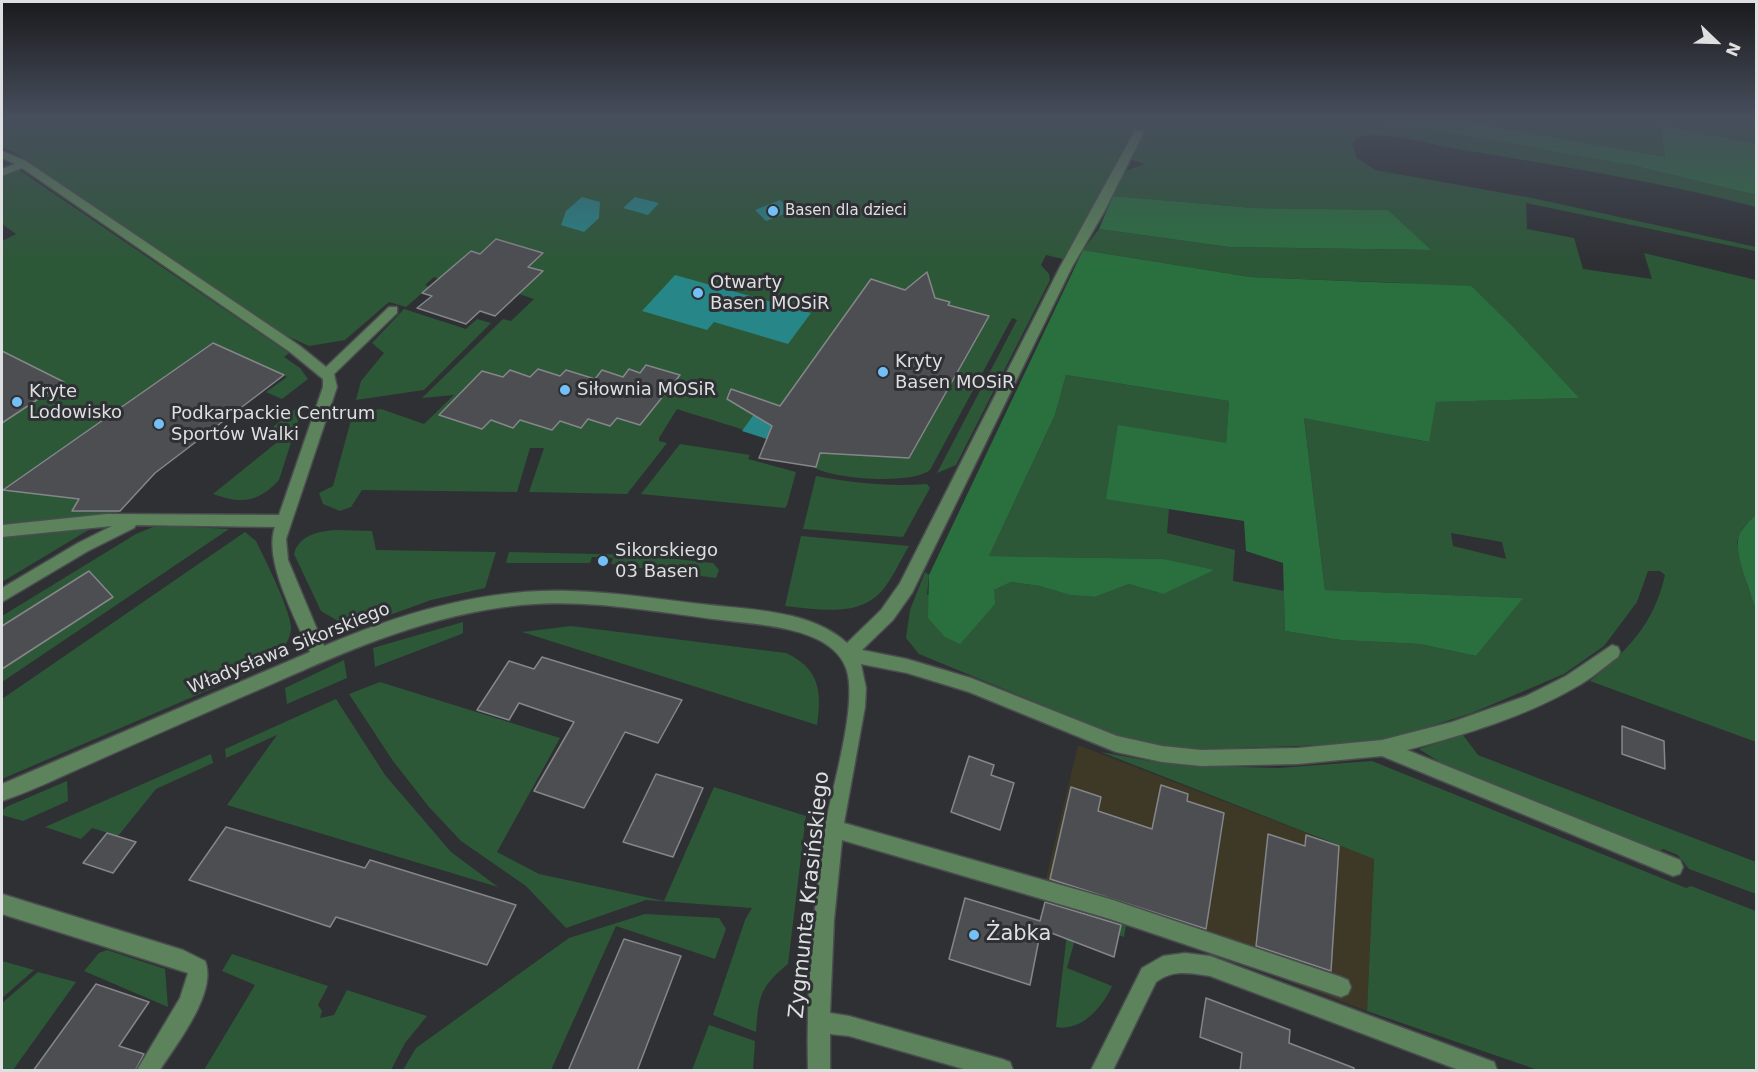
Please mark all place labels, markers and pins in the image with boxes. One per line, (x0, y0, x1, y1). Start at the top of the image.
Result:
place label: Basen dla dzieci (785, 202, 907, 220)
marker: Basen dla dzieci (766, 204, 780, 218)
place label: Otwarty Basen MOSiR (710, 272, 830, 314)
marker: Otwarty Basen MOSiR (691, 286, 705, 300)
place label: Kryty Basen MOSiR (895, 351, 1015, 394)
marker: Kryty Basen MOSiR (876, 365, 890, 379)
place label: Siłownia MOSiR (577, 379, 716, 401)
place label: Kryte Lodowisko (29, 381, 122, 424)
marker: Siłownia MOSiR (558, 383, 572, 397)
marker: Kryte Lodowisko (10, 395, 24, 409)
place label: Podkarpackie Centrum Sportów Walki (171, 403, 375, 446)
marker: Podkarpackie Centrum Sportów Walki (152, 417, 166, 431)
place label: Sikorskiego 03 Basen (615, 540, 718, 582)
marker: Sikorskiego 03 Basen (596, 554, 610, 568)
place label: Żabka (986, 922, 1051, 948)
marker: Żabka (967, 928, 981, 942)

